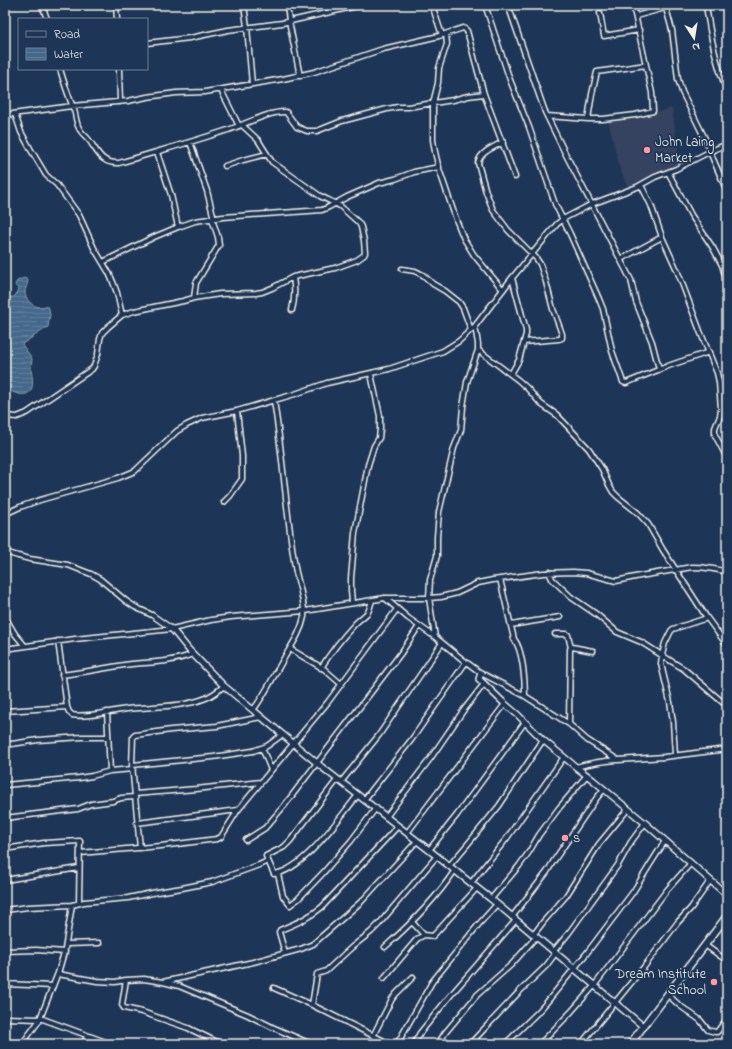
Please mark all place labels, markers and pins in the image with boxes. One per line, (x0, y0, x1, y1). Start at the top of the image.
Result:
place label: John Laing Market (655, 132, 714, 169)
marker: John Laing Market (642, 145, 652, 155)
place label: s (573, 828, 580, 849)
marker: s (560, 833, 570, 843)
place label: Dream Institute School (614, 964, 707, 1001)
marker: Dream Institute School (709, 977, 719, 987)

